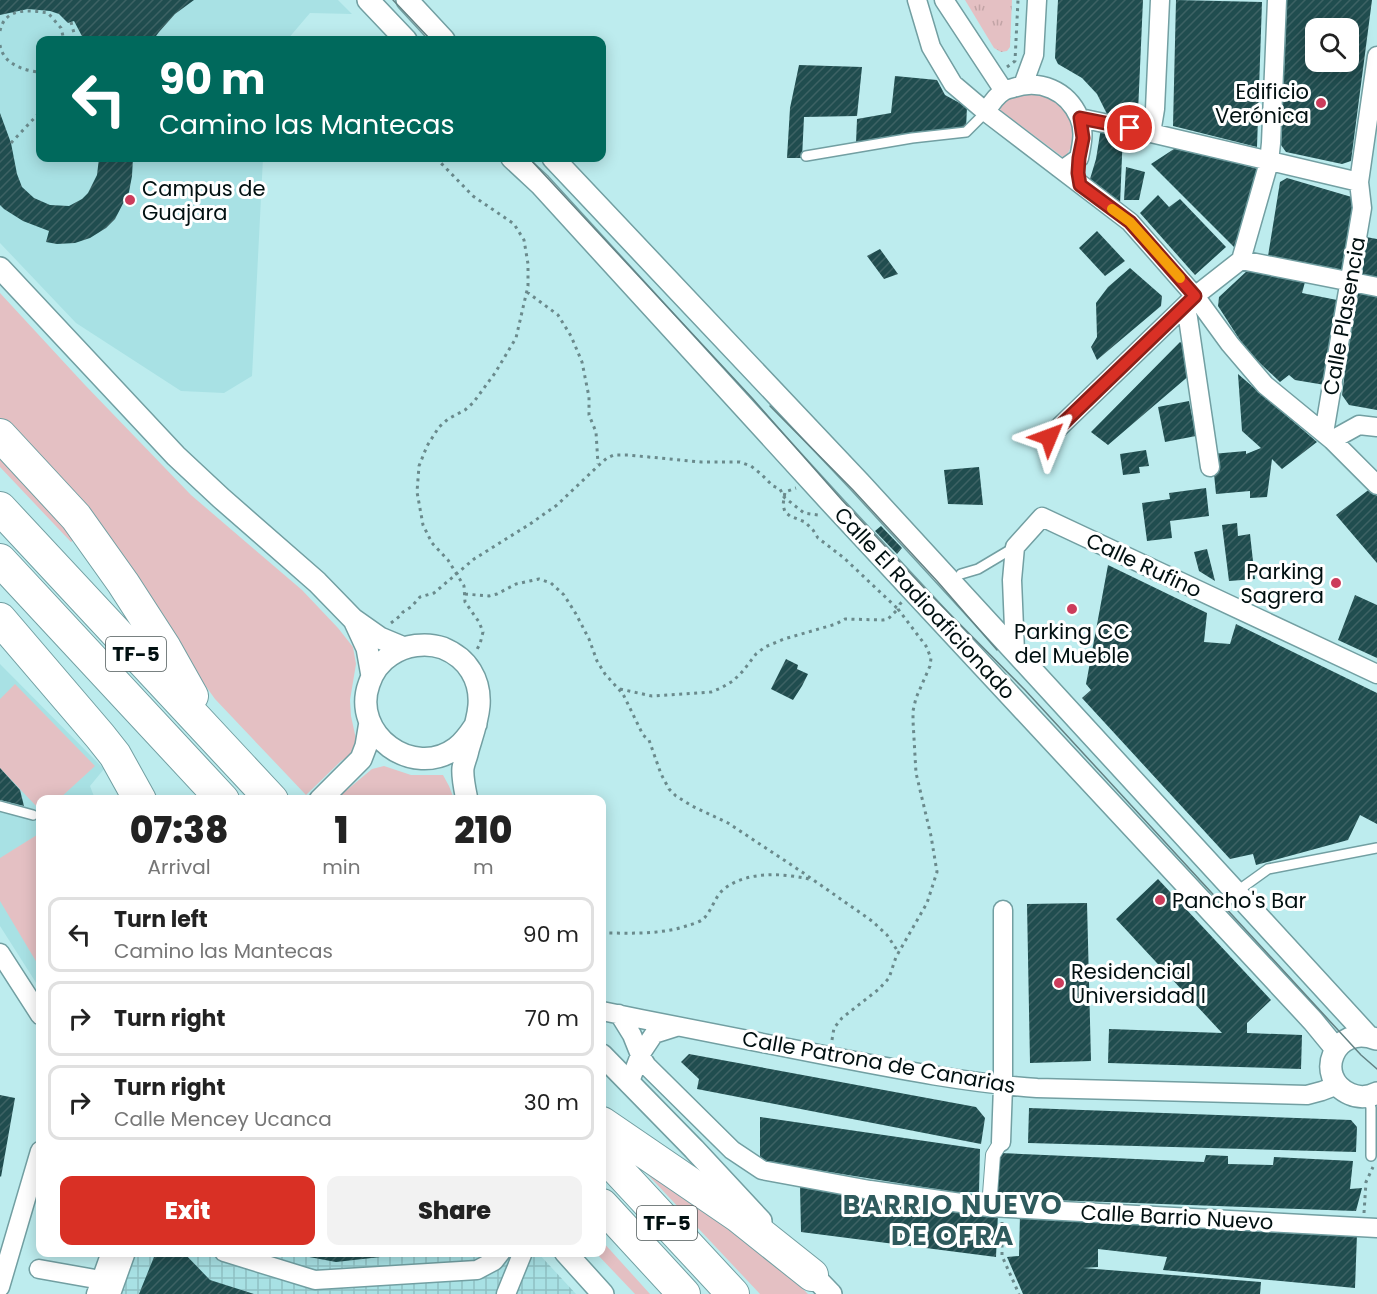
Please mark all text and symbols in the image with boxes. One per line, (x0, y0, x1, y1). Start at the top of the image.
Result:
map controls (1305, 18, 1359, 72)
button: search (1305, 18, 1359, 72)
text: 90 m (159, 50, 266, 109)
icon: left (60, 60, 138, 138)
place label: Edificio Verónica (1215, 77, 1309, 130)
marker: Edificio Verónica (1314, 96, 1328, 110)
pin (1104, 102, 1155, 153)
text: Camino las Mantecas (159, 106, 455, 143)
icon: arrive (1113, 111, 1146, 144)
place label: Campus de Guajara (142, 174, 265, 227)
marker: Campus de Guajara (123, 193, 137, 207)
street label: Calle Plasencia (1316, 234, 1372, 398)
position arrow (1017, 405, 1081, 469)
street label: Calle El Radioaficionado (828, 500, 1022, 706)
street label: Calle Rufino (1081, 526, 1207, 604)
place label: Parking Sagrera (1240, 557, 1324, 610)
marker: Parking Sagrera (1329, 576, 1343, 590)
marker: Parking CC del Mueble (1065, 602, 1079, 616)
place label: Parking CC del Mueble (1014, 617, 1130, 670)
road number: TF-5 (106, 637, 166, 671)
text: 07:38 (130, 805, 229, 856)
text: 1 (334, 805, 348, 856)
text: 210 (454, 805, 512, 856)
text: Arrival (148, 853, 211, 881)
text: min (322, 853, 361, 881)
text: m (473, 853, 494, 881)
place label: Pancho's Bar (1172, 886, 1306, 915)
marker: Pancho's Bar (1153, 893, 1167, 907)
text: Turn left (114, 904, 208, 935)
icon: left (63, 918, 96, 951)
text: 90 m (523, 919, 579, 950)
text: Camino las Mantecas (114, 937, 333, 965)
place label: Residencial Universidad I (1071, 957, 1206, 1010)
marker: Residencial Universidad I (1052, 976, 1066, 990)
icon: right (63, 1002, 96, 1035)
text: Turn right (114, 1003, 225, 1034)
text: 70 m (525, 1003, 579, 1034)
street label: Calle Patrona de Canarias (740, 1024, 1018, 1100)
text: Turn right (114, 1072, 225, 1103)
icon: right (63, 1086, 96, 1119)
text: 30 m (524, 1087, 579, 1118)
text: Calle Mencey Ucanca (114, 1105, 332, 1133)
button: Exit (60, 1176, 315, 1245)
button: Share (327, 1176, 582, 1245)
district label: BARRIO NUEVO DE OFRA (843, 1186, 1063, 1254)
street label: Calle Barrio Nuevo (1080, 1197, 1274, 1237)
road number: TF-5 (637, 1206, 697, 1240)

